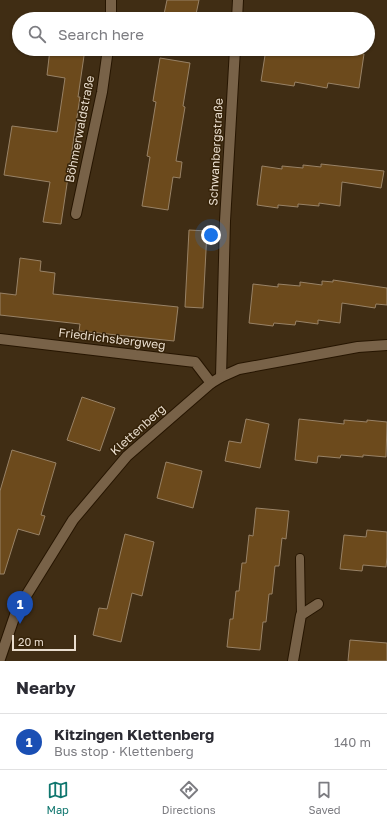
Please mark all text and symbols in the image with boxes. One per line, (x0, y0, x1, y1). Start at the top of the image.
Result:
search box (12, 12, 375, 56)
icon: search (26, 23, 48, 45)
text: Search here (58, 25, 144, 43)
street label: Böhmerwaldstraße (62, 74, 97, 184)
street label: Schwanbergstraße (205, 98, 226, 206)
your location (201, 225, 221, 245)
street label: Friedrichsbergweg (58, 324, 166, 353)
street label: Klettenberg (107, 401, 168, 458)
pin: 1 (7, 591, 33, 624)
scale bar (12, 633, 76, 652)
text: 20 m (18, 635, 44, 648)
text: Nearby (16, 677, 76, 698)
text: Kitzingen Klettenberg (54, 725, 214, 743)
text: 1 (26, 734, 32, 750)
text: 140 m (334, 734, 371, 750)
text: Bus stop · Klettenberg (54, 743, 194, 759)
tab: Map (46, 779, 69, 816)
tab: Directions (162, 779, 216, 816)
tab: Saved (308, 779, 341, 816)

